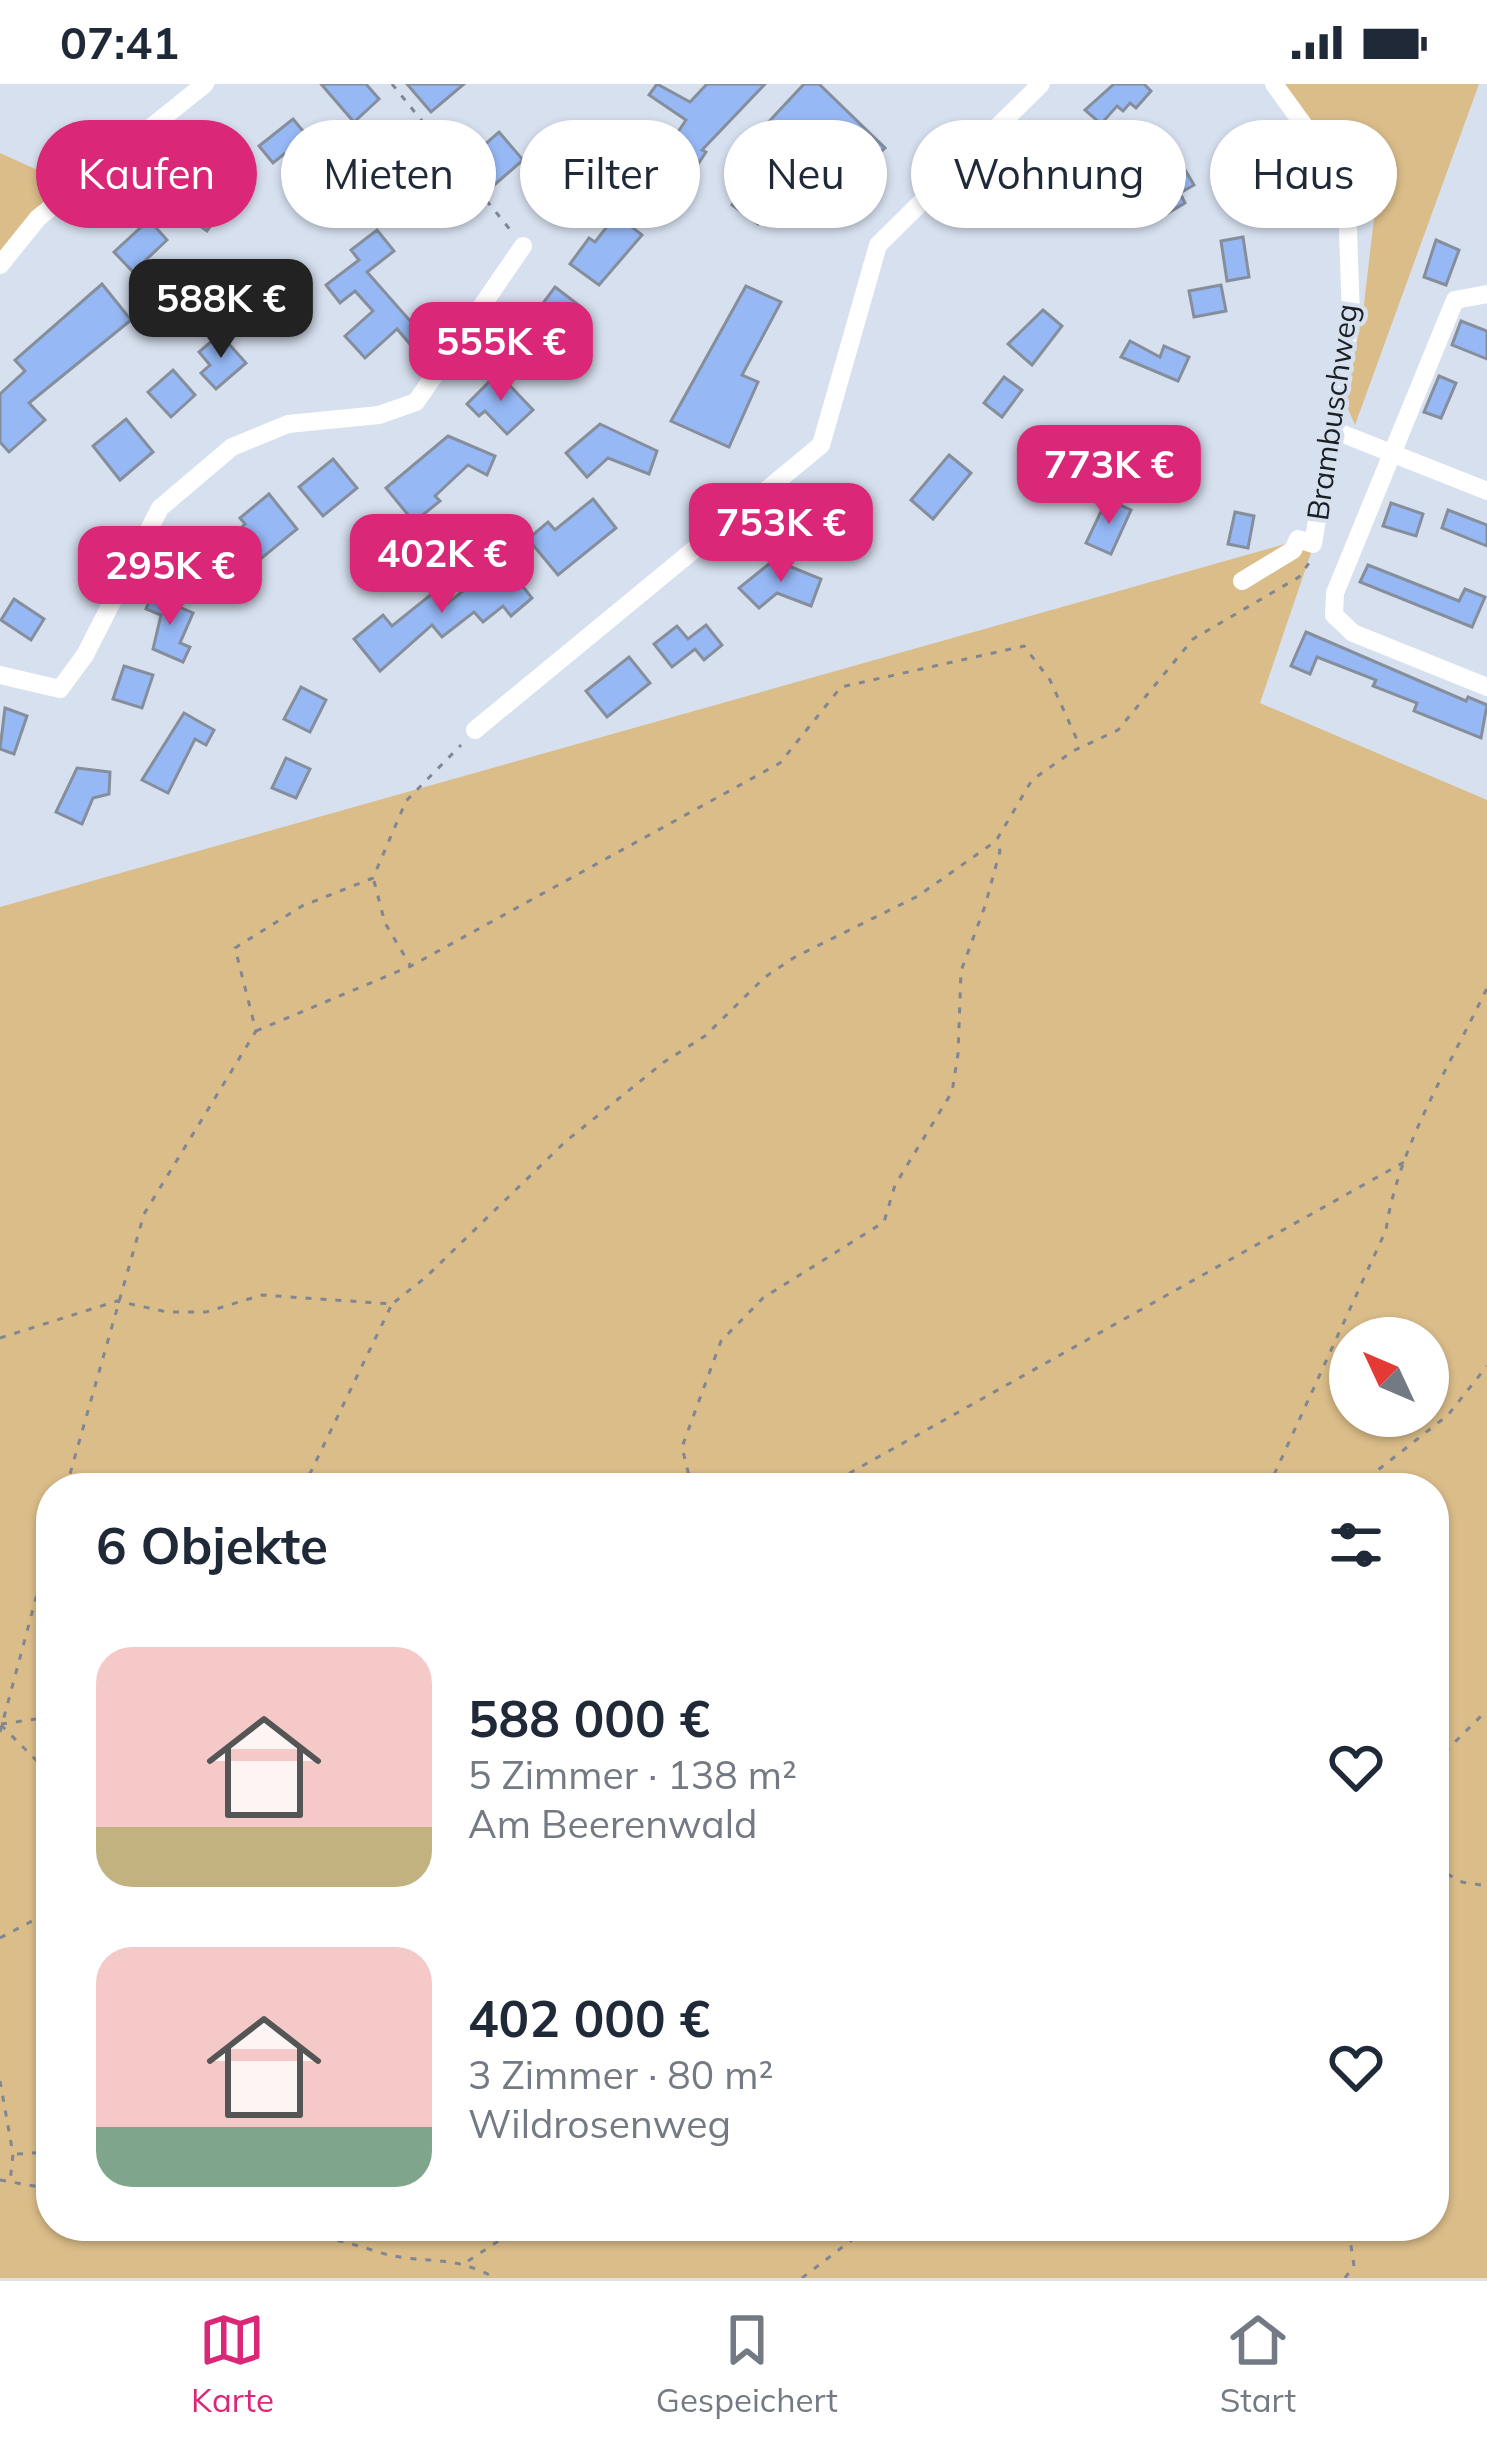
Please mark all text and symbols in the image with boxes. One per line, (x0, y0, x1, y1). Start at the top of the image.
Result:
text: 07:41 (60, 14, 179, 70)
chip: Kaufen (36, 120, 257, 228)
chip: Mieten (281, 120, 496, 228)
chip: Filter (520, 120, 700, 228)
chip: Neu (724, 120, 887, 228)
chip: Wohnung (911, 120, 1186, 228)
chip: Haus (1210, 120, 1397, 228)
pin: 588K € (123, 259, 319, 361)
text: 588K € (156, 273, 286, 322)
street label: Brambuschweg (1298, 301, 1366, 523)
pin: 555K € (403, 302, 599, 404)
text: 555K € (436, 316, 566, 365)
pin: 773K € (1011, 425, 1207, 527)
text: 773K € (1044, 439, 1174, 488)
pin: 753K € (683, 483, 879, 585)
text: 753K € (716, 497, 846, 546)
pin: 402K € (344, 514, 540, 616)
pin: 295K € (72, 526, 268, 628)
text: 402K € (377, 528, 507, 577)
text: 295K € (105, 540, 235, 589)
north arrow (1329, 1317, 1449, 1437)
map controls (1329, 1317, 1449, 1437)
icon: filters (1323, 1512, 1389, 1578)
text: 6 Objekte (96, 1513, 328, 1577)
text: 588 000 € (468, 1686, 710, 1750)
icon: home (192, 1695, 336, 1839)
icon: heart (1323, 1734, 1389, 1800)
text: 5 Zimmer · 138 m² (468, 1750, 797, 1799)
text: Am Beerenwald (468, 1799, 757, 1848)
text: 402 000 € (468, 1986, 710, 2050)
icon: home (192, 1995, 336, 2139)
icon: heart (1323, 2034, 1389, 2100)
text: 3 Zimmer · 80 m² (468, 2050, 773, 2099)
text: Wildrosenweg (468, 2099, 731, 2148)
tab: Karte (191, 2307, 274, 2420)
tab: Gespeichert (656, 2307, 838, 2420)
tab: Start (1220, 2307, 1296, 2420)

